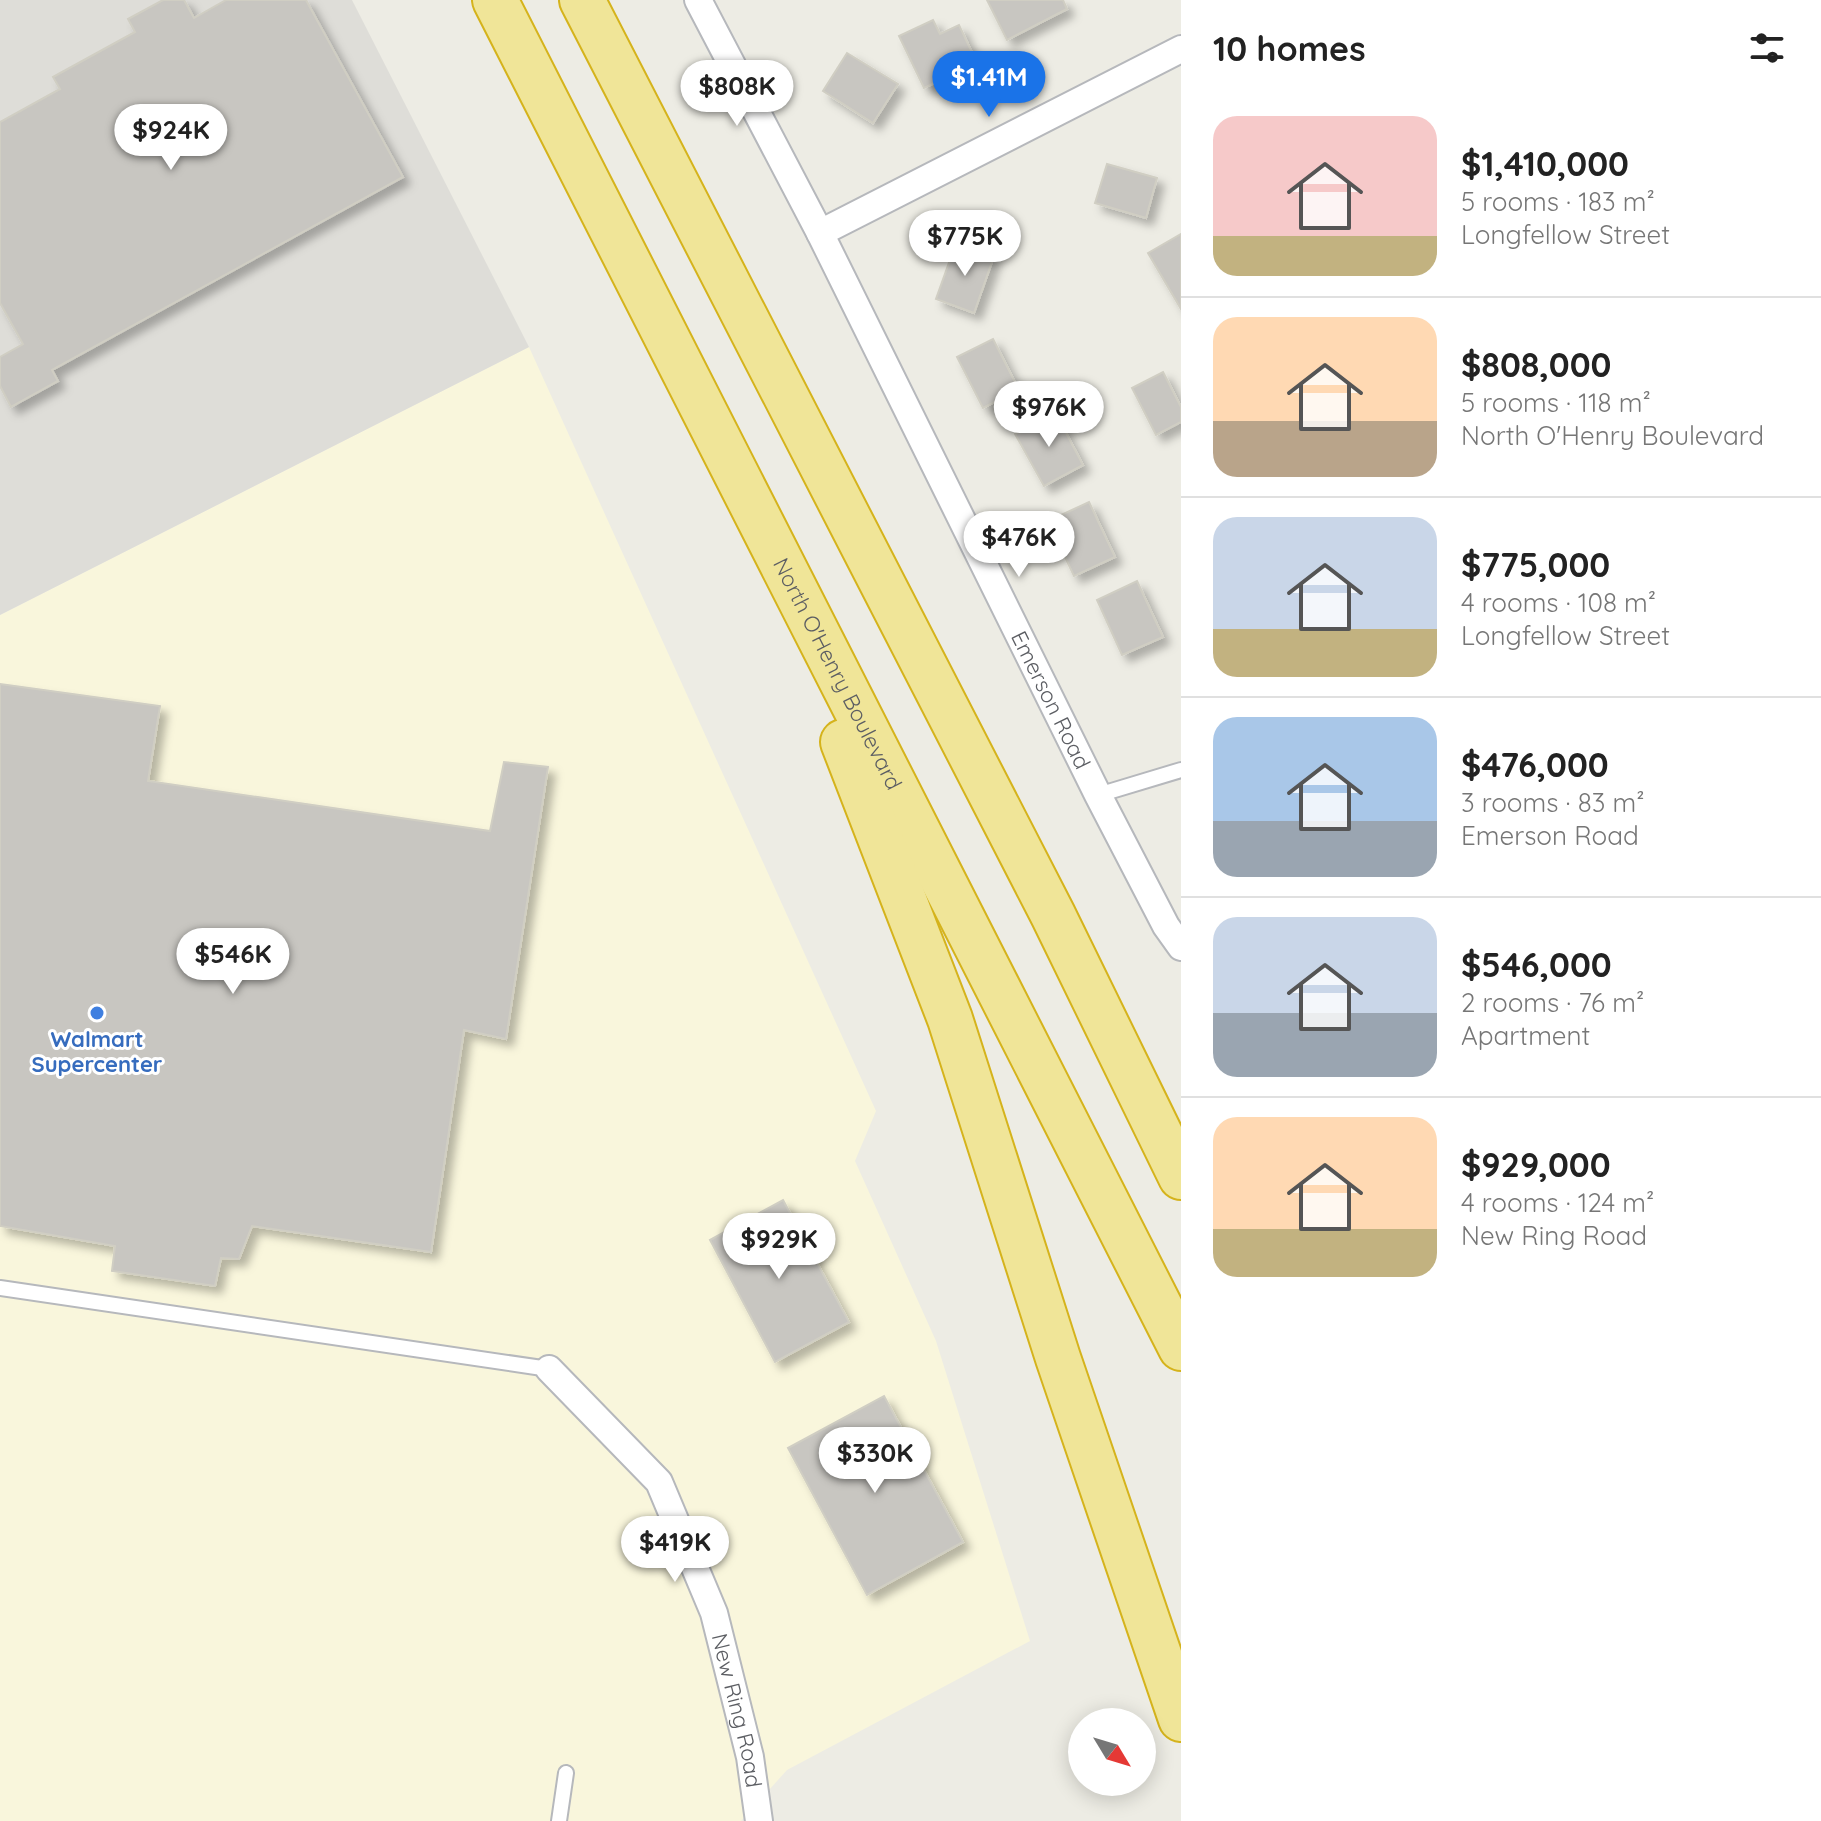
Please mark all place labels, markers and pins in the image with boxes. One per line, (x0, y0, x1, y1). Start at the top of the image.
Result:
pin: $1.41M (924, 51, 1054, 119)
pin: $808K (681, 60, 793, 128)
pin: $924K (115, 104, 227, 172)
pin: $775K (909, 210, 1021, 278)
pin: $976K (993, 381, 1105, 449)
pin: $476K (963, 511, 1075, 579)
pin: $546K (177, 928, 289, 996)
marker: Walmart Supercenter (88, 1004, 106, 1022)
place label: Walmart Supercenter (32, 1025, 163, 1078)
pin: $929K (723, 1213, 835, 1281)
pin: $330K (819, 1427, 931, 1495)
pin: $419K (619, 1516, 731, 1584)

